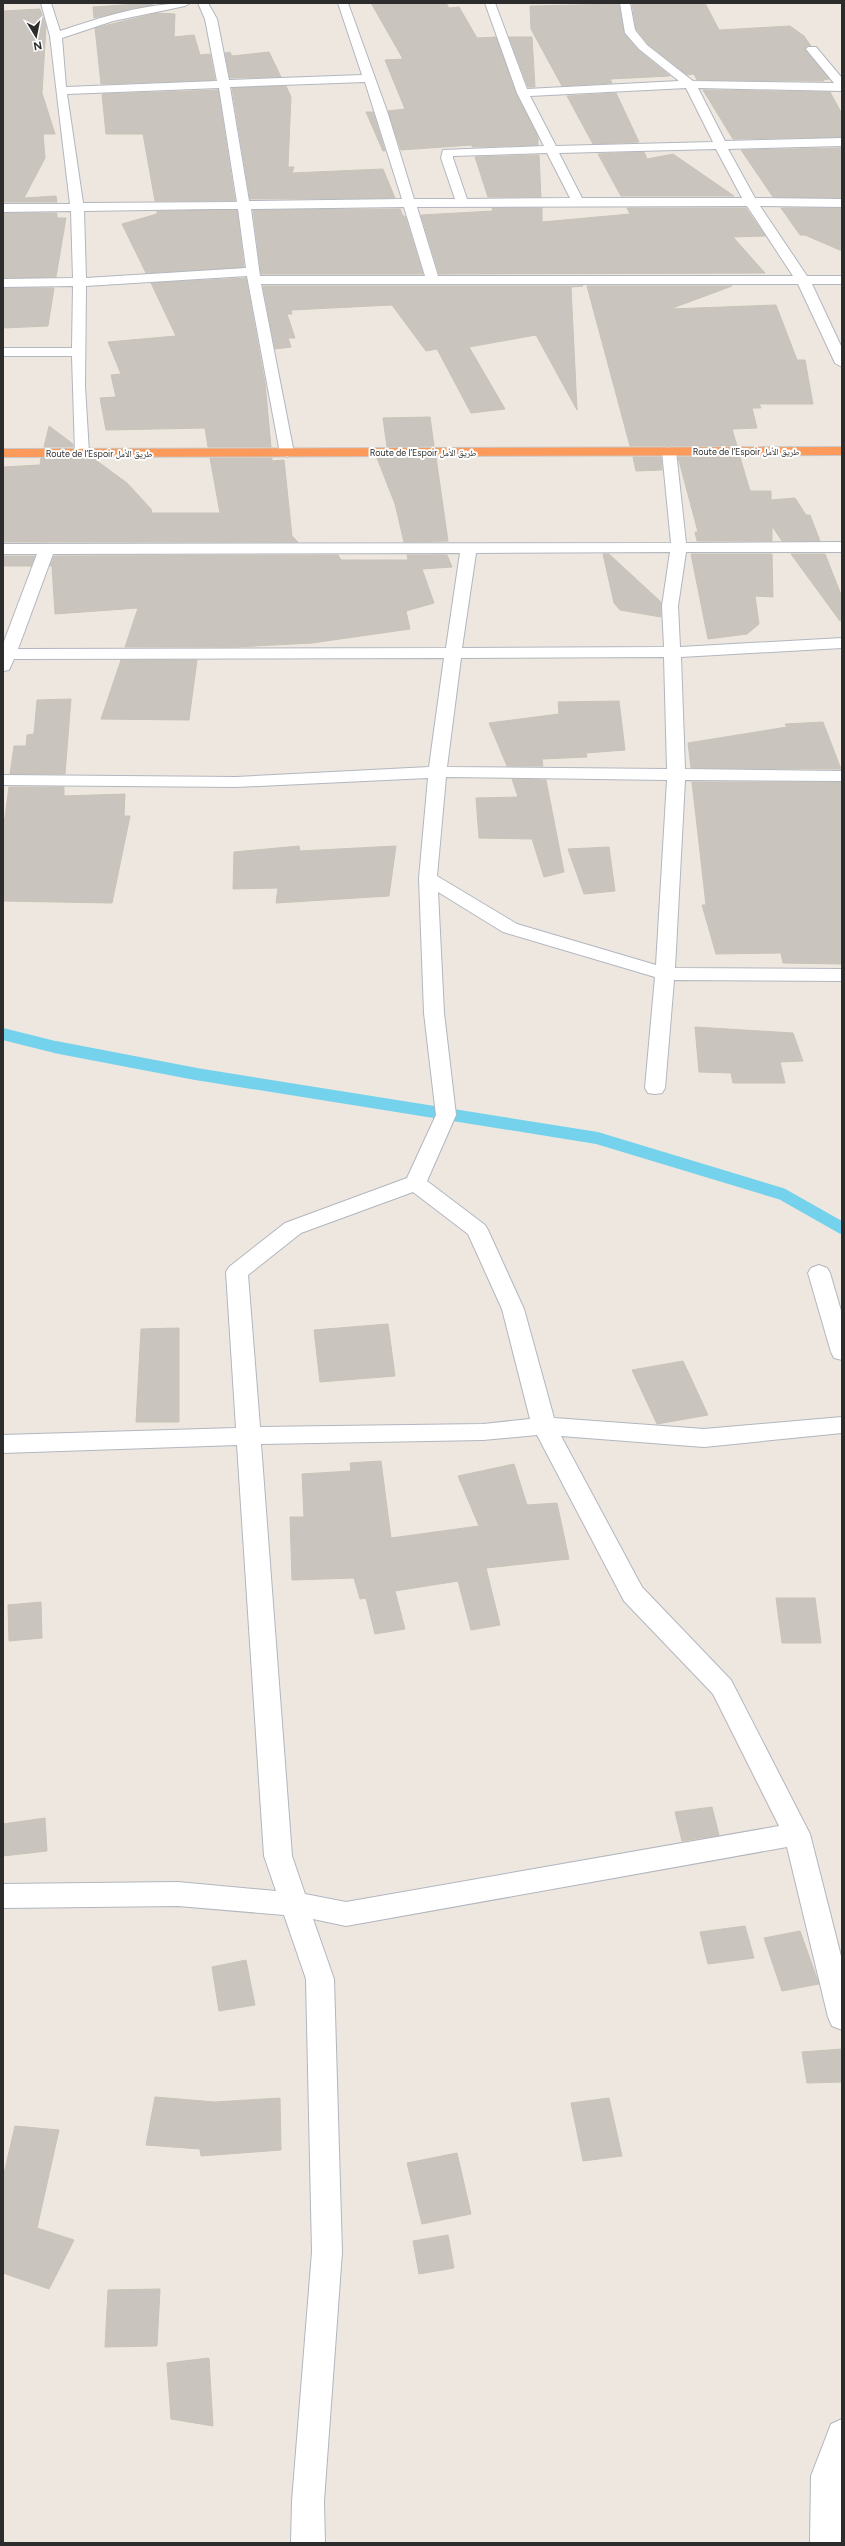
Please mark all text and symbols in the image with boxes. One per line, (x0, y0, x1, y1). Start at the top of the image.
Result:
north arrow (16, 16, 56, 56)
text: N (32, 38, 43, 52)
street label: Route de l’Espoir طريق الأمل (693, 446, 799, 457)
street label: Route de l’Espoir طريق الأمل (370, 447, 476, 458)
street label: Route de l’Espoir طريق الأمل (46, 448, 152, 459)

